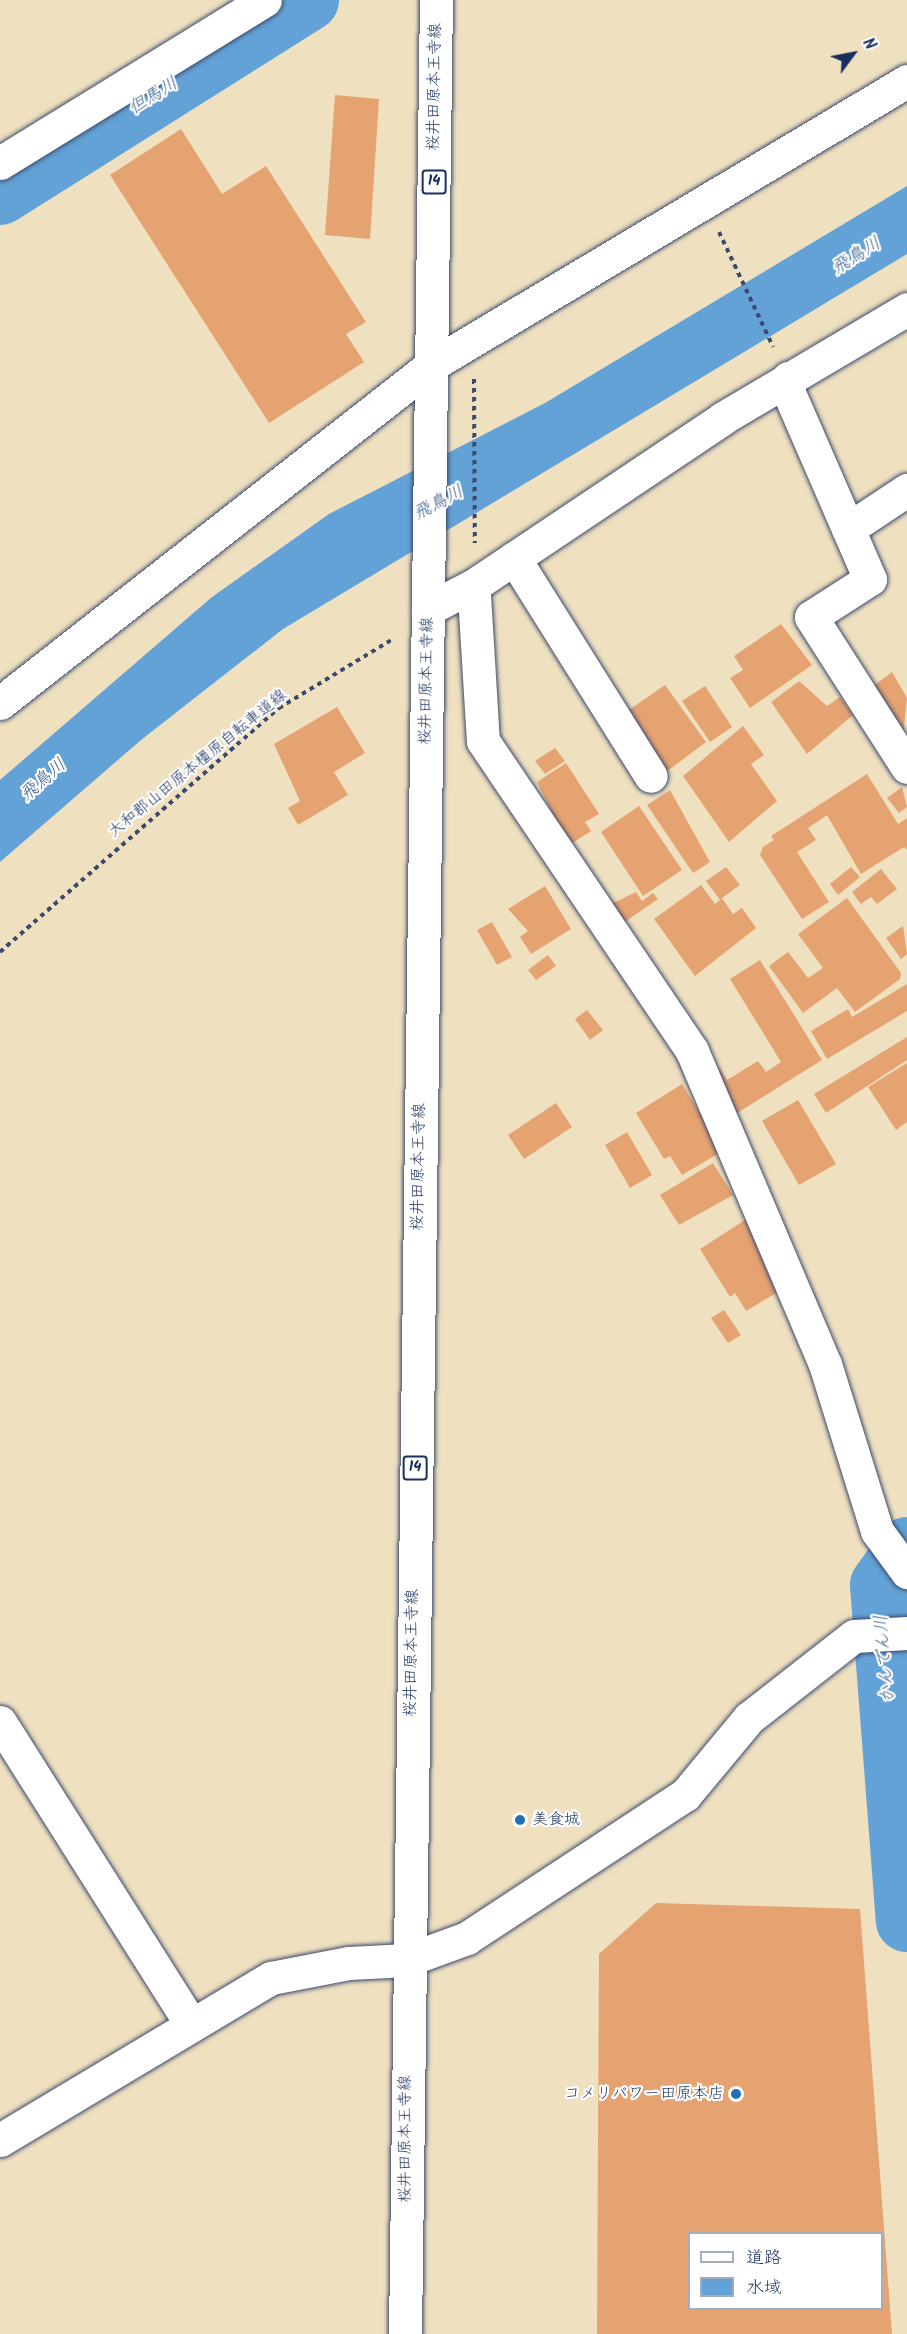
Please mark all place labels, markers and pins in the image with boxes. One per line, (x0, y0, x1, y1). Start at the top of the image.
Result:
place label: 美食城 (532, 1810, 580, 1830)
marker: 美食城 (513, 1813, 527, 1827)
place label: コメリパワー田原本店 (564, 2084, 724, 2104)
marker: コメリパワー田原本店 (729, 2087, 743, 2101)

